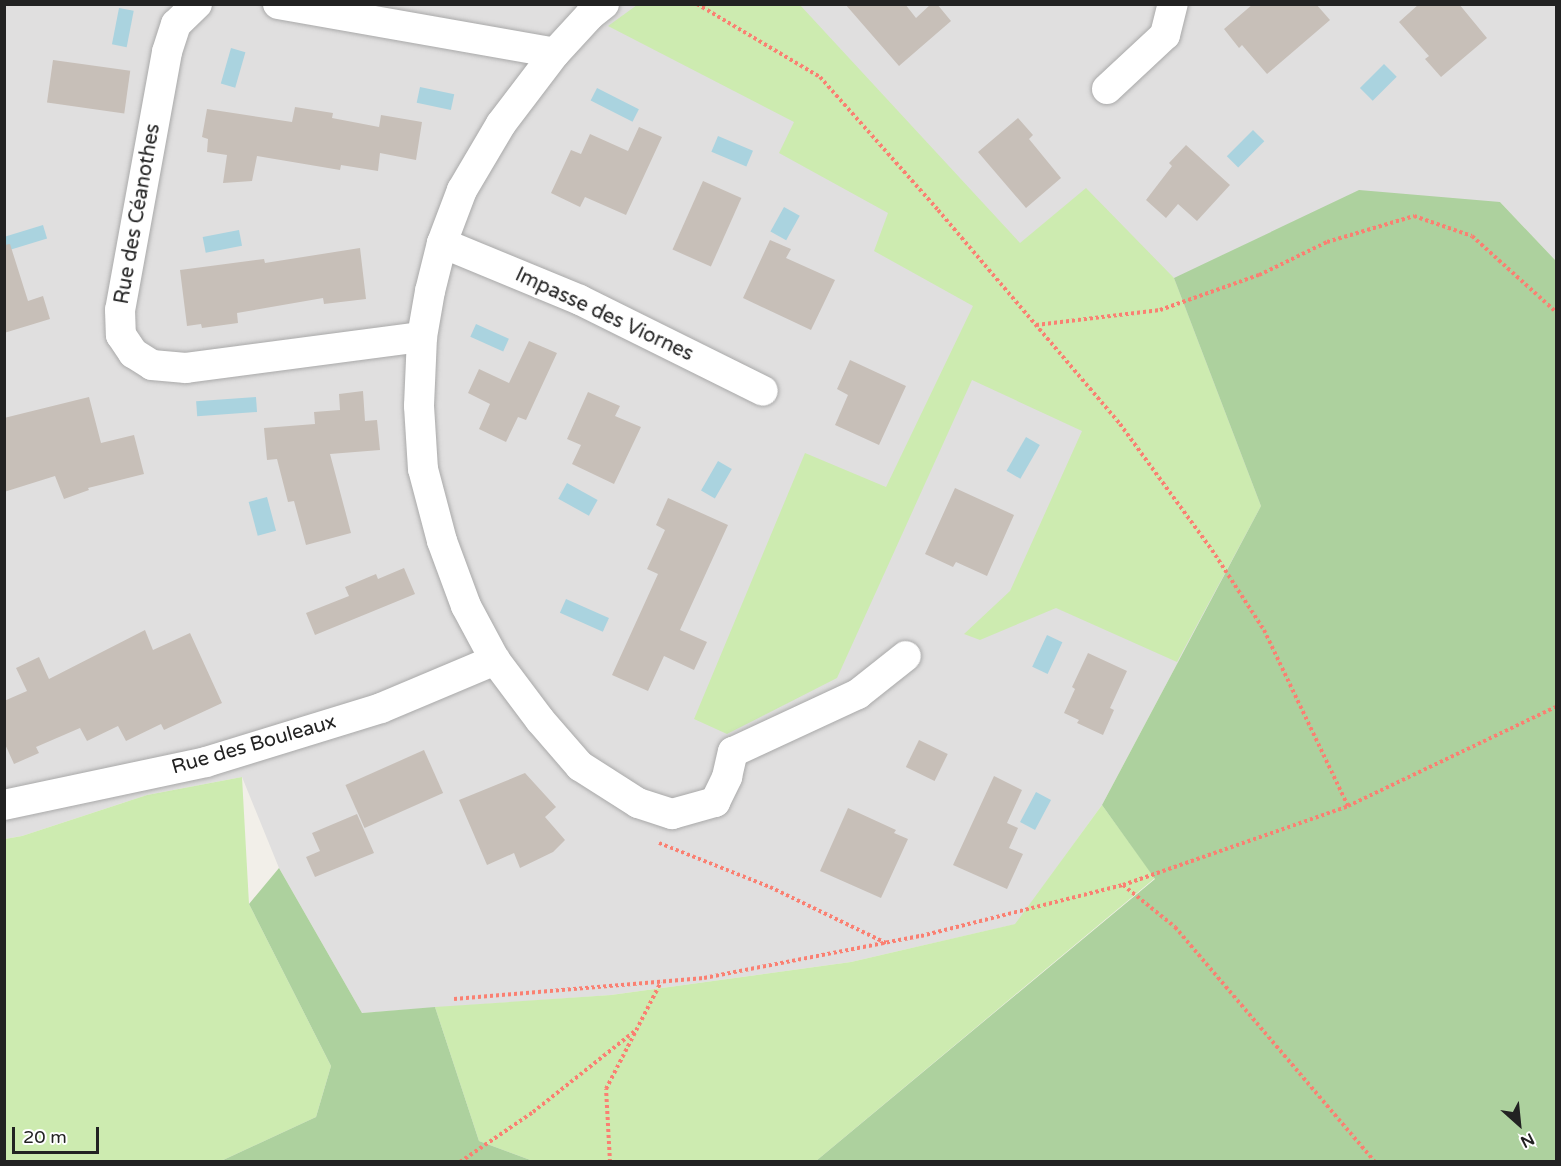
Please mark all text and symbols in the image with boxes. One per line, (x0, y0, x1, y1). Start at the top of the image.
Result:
street label: Rue des Céanothes (110, 122, 166, 306)
street label: Impasse des Viornes (511, 263, 697, 367)
street label: Rue des Bouleaux (169, 710, 339, 780)
north arrow (1489, 1094, 1549, 1154)
scale bar (15, 1115, 102, 1153)
text: 20 m (23, 1126, 67, 1148)
text: N (1517, 1128, 1537, 1152)

